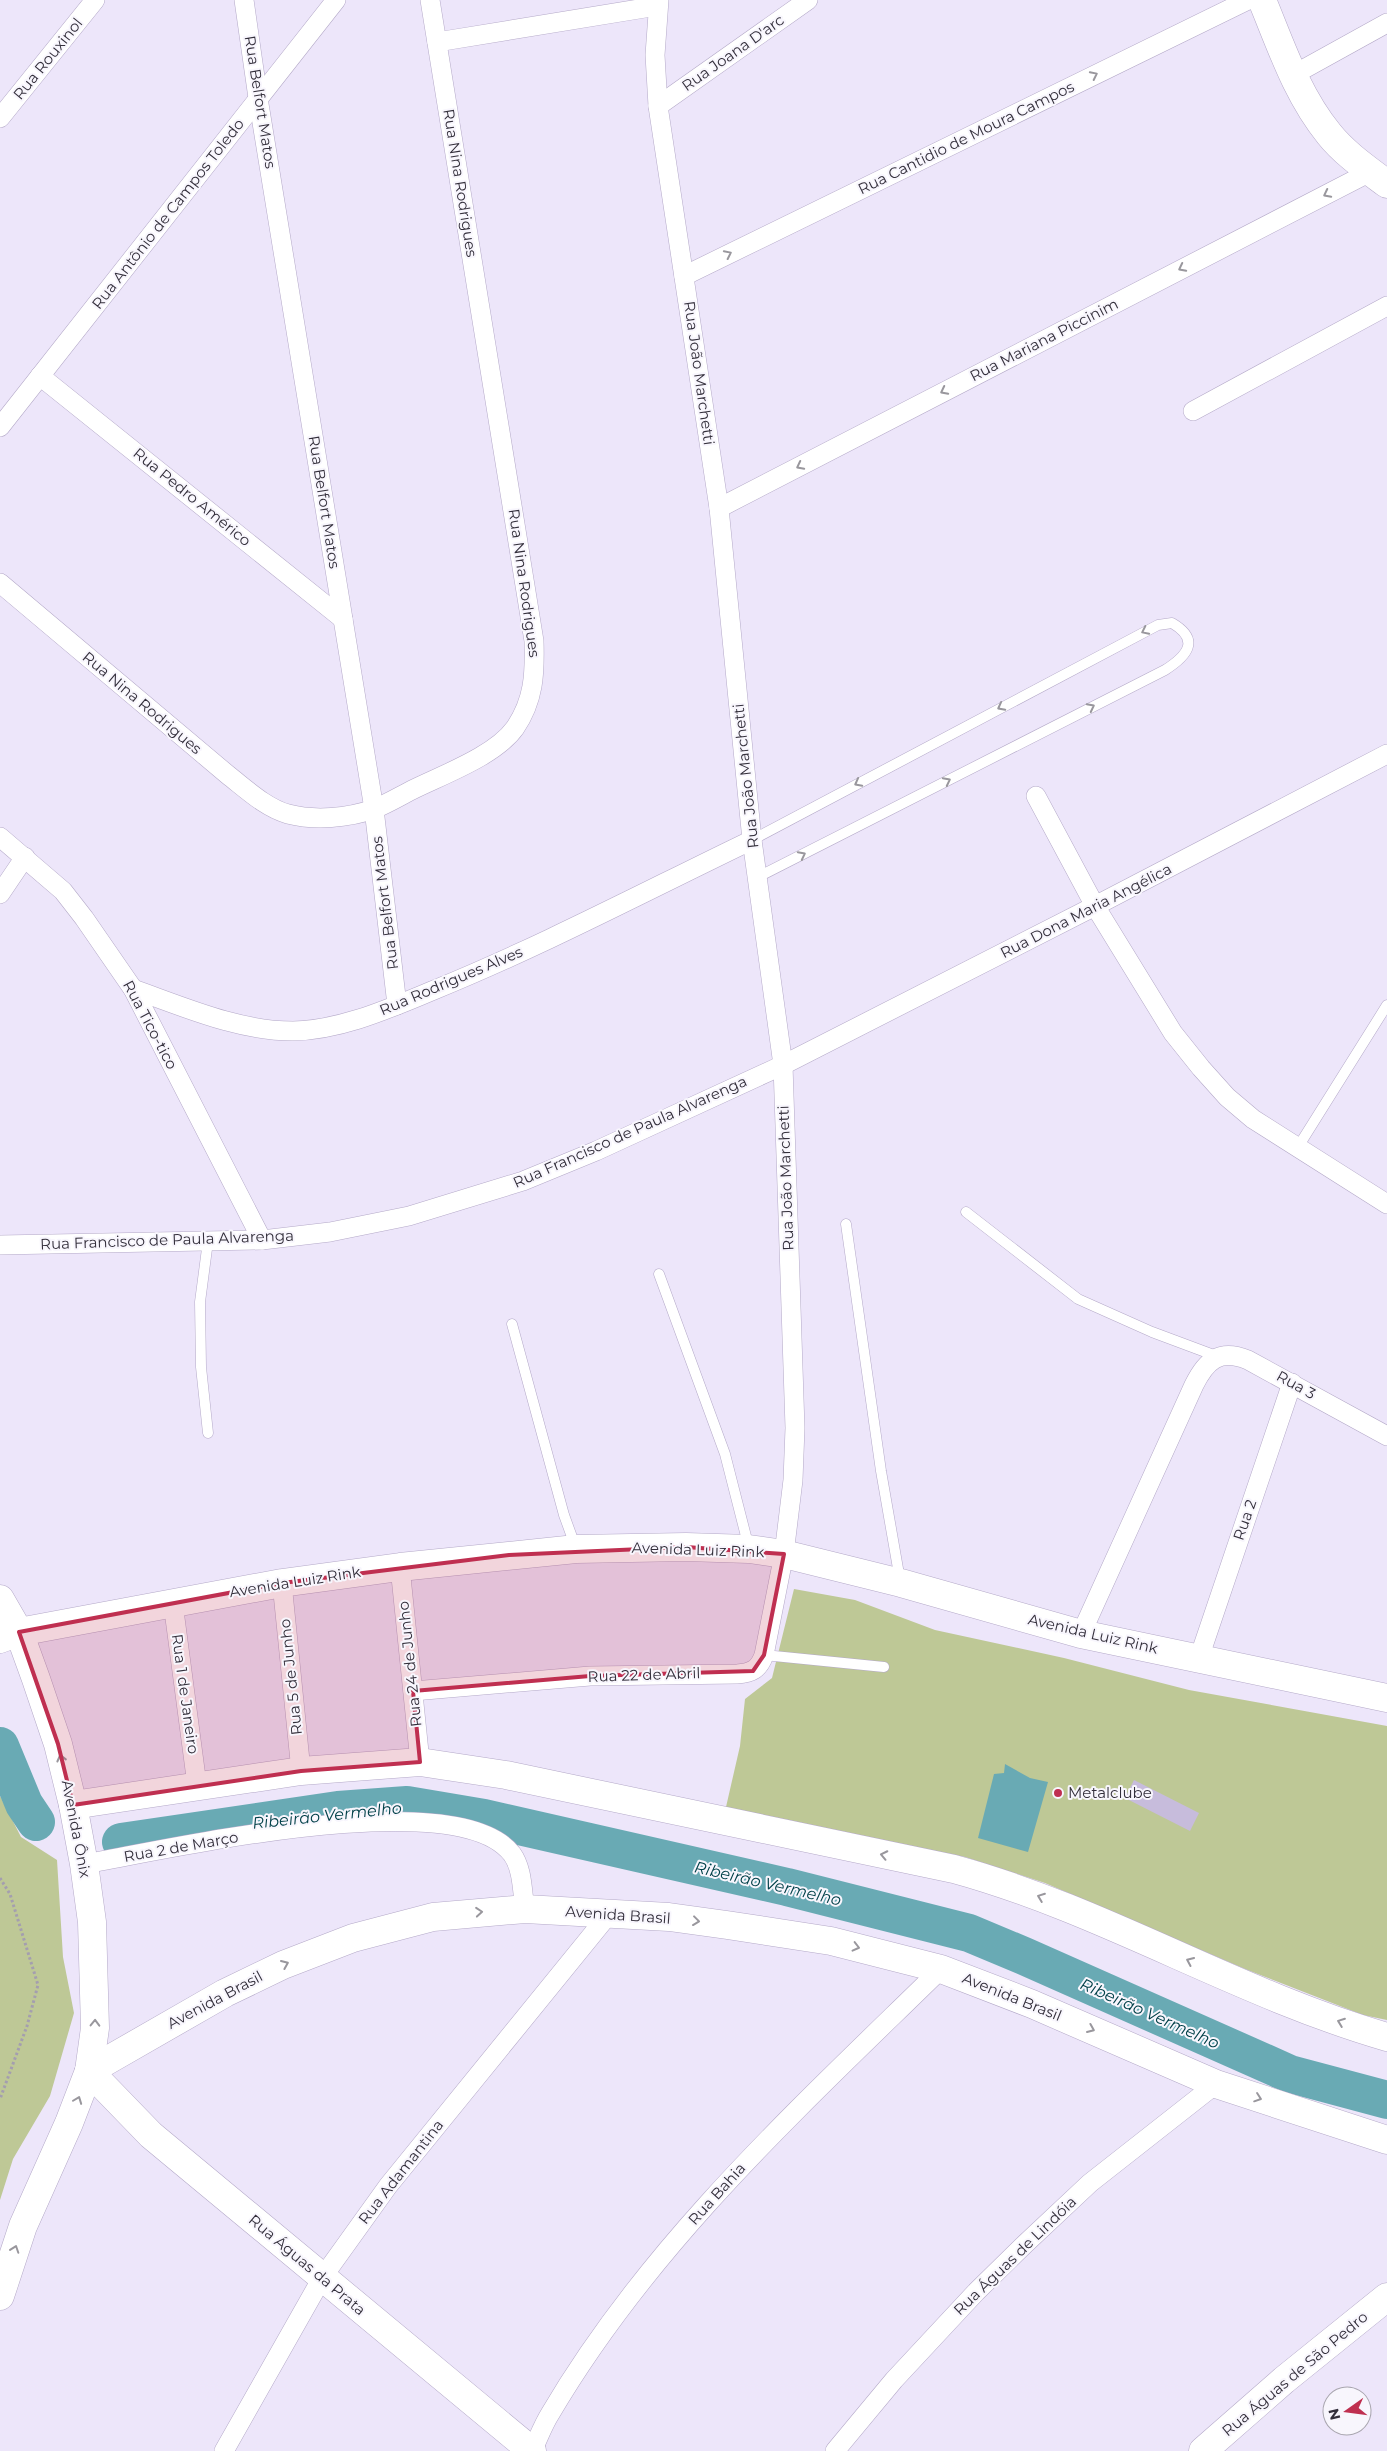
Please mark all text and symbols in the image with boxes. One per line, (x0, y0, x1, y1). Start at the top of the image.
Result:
street label: Rua Joana D'arc (678, 10, 788, 95)
street label: Rua Rouxinol (9, 14, 86, 103)
street label: Rua Belfort Matos (241, 34, 280, 170)
one-way arrow (1089, 71, 1098, 81)
street label: Rua Cantidio de Moura Campos (855, 77, 1077, 198)
street label: Rua Nina Rodrigues (439, 107, 482, 258)
street label: Rua Antônio de Campos Toledo (87, 115, 248, 313)
one-way arrow (1323, 188, 1332, 198)
one-way arrow (723, 250, 732, 261)
one-way arrow (1178, 262, 1187, 272)
street label: Rua Mariana Piccinim (966, 294, 1121, 385)
street label: Rua João Marchetti (680, 300, 719, 446)
one-way arrow (941, 385, 950, 395)
street label: Rua Belfort Matos (305, 434, 344, 570)
street label: Rua Pedro Américo (130, 443, 255, 550)
one-way arrow (796, 460, 805, 470)
street label: Rua Nina Rodrigues (505, 507, 544, 658)
one-way arrow (1141, 625, 1150, 635)
street label: Rua Nina Rodrigues (79, 647, 206, 758)
one-way arrow (998, 701, 1007, 711)
street label: Rua João Marchetti (728, 703, 763, 849)
one-way arrow (1086, 703, 1095, 713)
one-way arrow (854, 777, 863, 787)
one-way arrow (941, 777, 950, 787)
street label: Rua Belfort Matos (367, 835, 402, 971)
one-way arrow (796, 851, 805, 861)
street label: Rua Dona Maria Angélica (997, 859, 1175, 962)
street label: Rua Rodrigues Alves (376, 942, 525, 1019)
street label: Rua Tico-tico (119, 977, 182, 1072)
street label: Rua Francisco de Paula Alvarenga (510, 1071, 750, 1192)
street label: Rua João Marchetti (773, 1105, 798, 1251)
street label: Rua Francisco de Paula Alvarenga (40, 1226, 294, 1253)
street label: Rua 3 (1273, 1366, 1319, 1403)
street label: Rua 2 (1229, 1497, 1260, 1543)
street label: Avenida Luiz Rink (631, 1538, 765, 1561)
street label: Avenida Luiz Rink (228, 1562, 362, 1601)
street label: Rua 24 de Junho (393, 1600, 426, 1728)
street label: Avenida Luiz Rink (1026, 1609, 1160, 1658)
street label: Rua 5 de Junho (275, 1618, 306, 1736)
street label: Rua 1 de Janeiro (168, 1633, 203, 1755)
street label: Rua 22 de Abril (587, 1663, 701, 1686)
one-way arrow (56, 1754, 67, 1763)
street label: Avenida Ônix (58, 1778, 95, 1879)
place label: Metalclube (1068, 1783, 1152, 1802)
marker: Metalclube (1052, 1787, 1064, 1799)
water label: Ribeirão Vermelho (251, 1798, 403, 1833)
street label: Rua 2 de Março (122, 1827, 240, 1866)
one-way arrow (880, 1850, 889, 1861)
water label: Ribeirão Vermelho (693, 1857, 843, 1910)
one-way arrow (1037, 1893, 1046, 1903)
street label: Avenida Brasil (565, 1901, 671, 1928)
one-way arrow (475, 1906, 483, 1917)
one-way arrow (692, 1915, 700, 1926)
one-way arrow (851, 1941, 860, 1952)
one-way arrow (1186, 1956, 1195, 1967)
one-way arrow (280, 1960, 289, 1970)
street label: Avenida Brasil (164, 1966, 266, 2033)
street label: Avenida Brasil (960, 1968, 1065, 2025)
water label: Ribeirão Vermelho (1077, 1974, 1222, 2053)
one-way arrow (1337, 2018, 1345, 2028)
one-way arrow (90, 2019, 100, 2026)
one-way arrow (1086, 2023, 1095, 2034)
one-way arrow (1253, 2092, 1261, 2102)
one-way arrow (72, 2096, 82, 2104)
street label: Rua Adamantina (354, 2116, 447, 2228)
street label: Rua Bahia (684, 2159, 749, 2229)
street label: Rua Águas de Lindóia (949, 2192, 1080, 2319)
street label: Rua Águas da Prata (245, 2210, 370, 2319)
one-way arrow (9, 2246, 19, 2254)
street label: Rua Águas de São Pedro (1218, 2307, 1371, 2440)
north arrow (1322, 2386, 1372, 2436)
text: N (1324, 2406, 1344, 2422)

